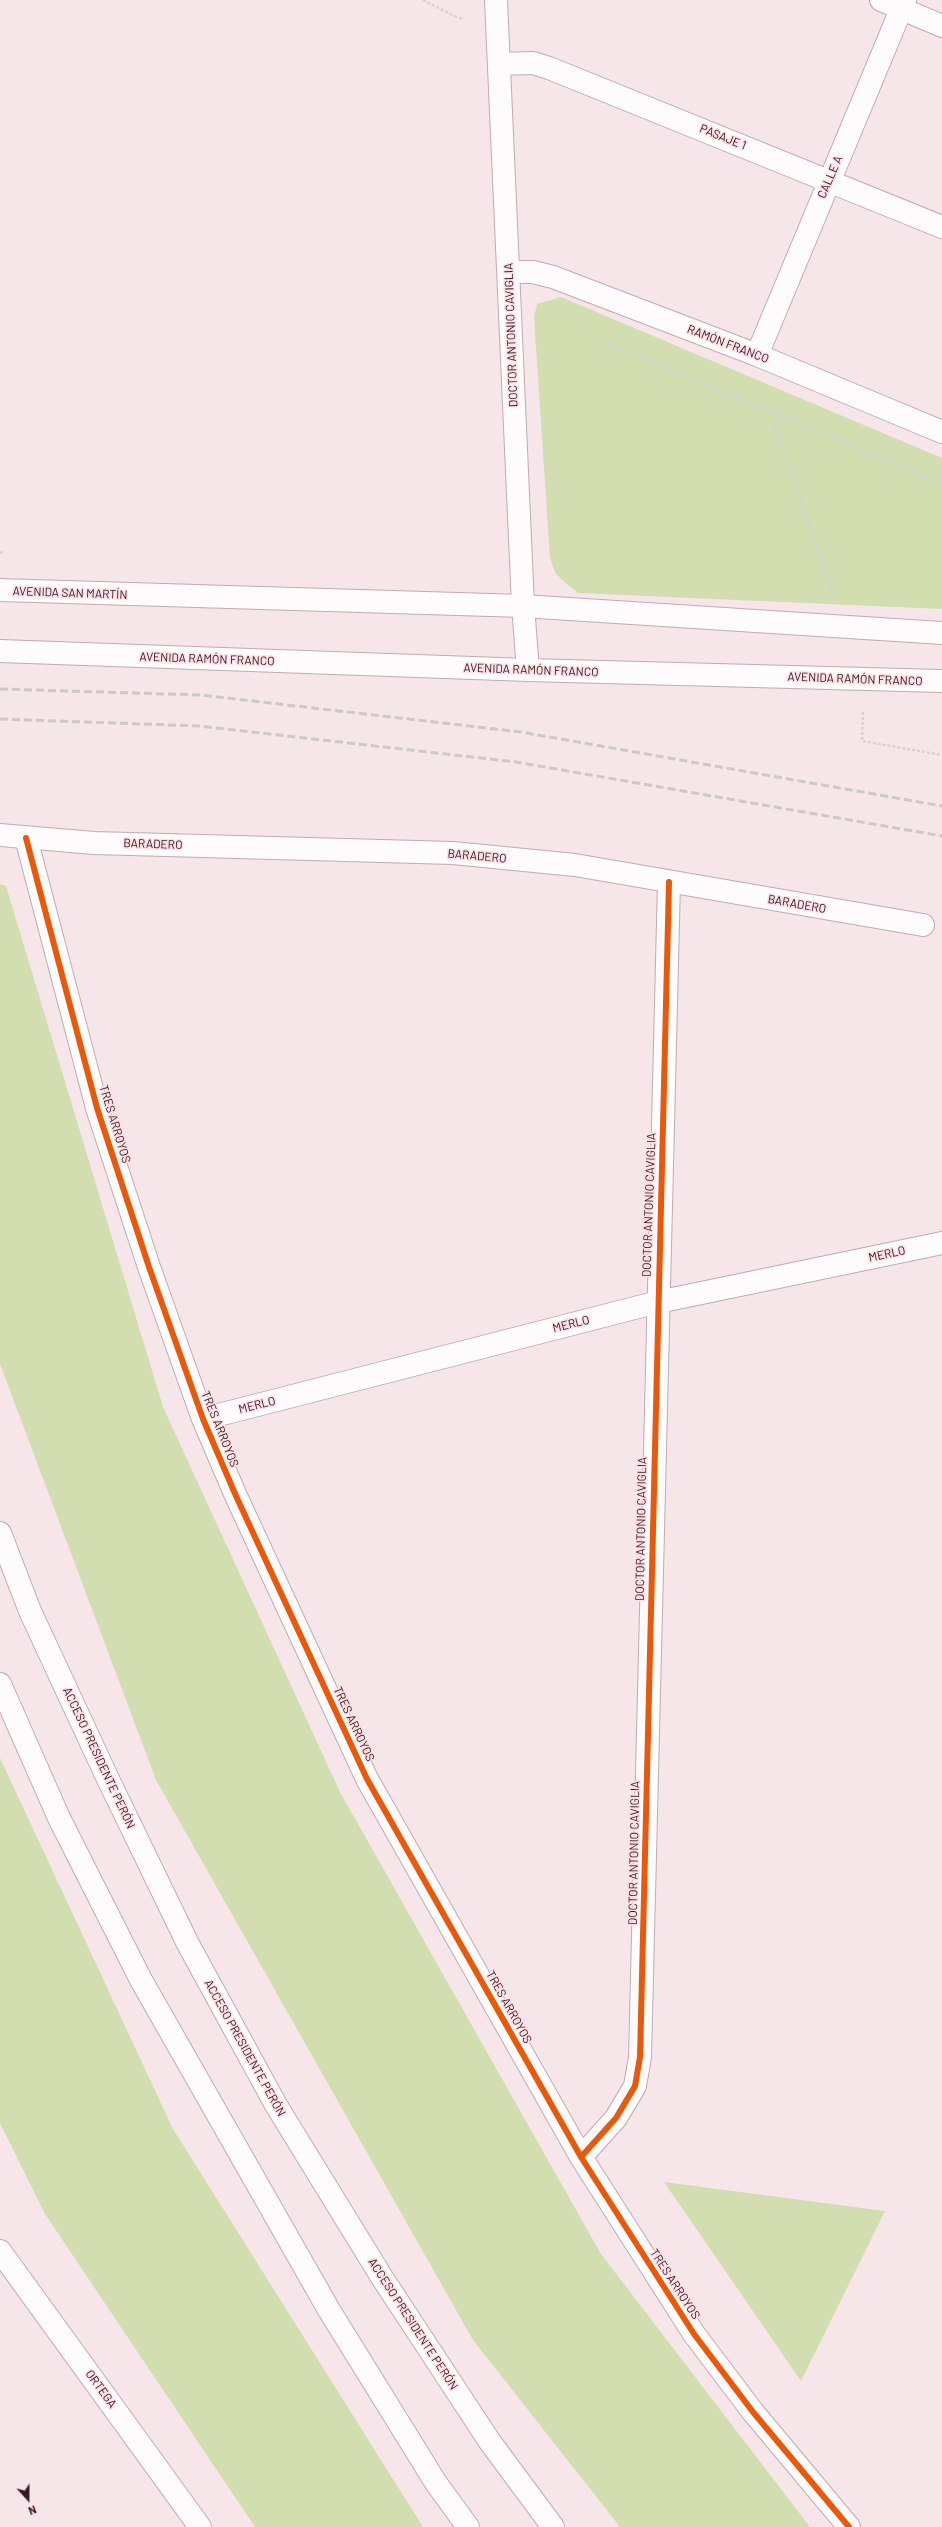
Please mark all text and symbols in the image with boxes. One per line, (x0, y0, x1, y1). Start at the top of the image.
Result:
street label: PASAJE 1 (698, 121, 748, 153)
street label: CALLE A (815, 153, 845, 201)
street label: DOCTOR ANTONIO CAVIGLIA (501, 263, 521, 407)
street label: RAMÓN FRANCO (685, 322, 771, 366)
street label: AVENIDA SAN MARTÍN (12, 584, 128, 602)
street label: AVENIDA RAMÓN FRANCO (139, 649, 275, 669)
street label: AVENIDA RAMÓN FRANCO (463, 660, 599, 680)
street label: AVENIDA RAMÓN FRANCO (787, 669, 923, 689)
street label: BARADERO (123, 836, 183, 852)
street label: BARADERO (447, 846, 507, 866)
street label: BARADERO (767, 892, 827, 916)
street label: TRES ARROYOS (96, 1083, 134, 1165)
street label: DOCTOR ANTONIO CAVIGLIA (639, 1133, 659, 1277)
street label: MERLO (867, 1243, 907, 1265)
street label: MERLO (551, 1312, 591, 1336)
street label: TRES ARROYOS (198, 1389, 242, 1469)
street label: MERLO (237, 1393, 277, 1417)
street label: DOCTOR ANTONIO CAVIGLIA (633, 1457, 649, 1601)
street label: TRES ARROYOS (330, 1684, 378, 1764)
street label: ACCESO PRESIDENTE PERÓN (60, 1685, 138, 1831)
street label: DOCTOR ANTONIO CAVIGLIA (626, 1781, 642, 1925)
street label: TRES ARROYOS (483, 1968, 535, 2046)
street label: ACCESO PRESIDENTE PERÓN (201, 1977, 289, 2119)
street label: TRES ARROYOS (647, 2246, 703, 2322)
street label: ACCESO PRESIDENTE PERÓN (365, 2255, 461, 2393)
street label: ORTEGA (82, 2367, 120, 2411)
north arrow (8, 2479, 48, 2519)
text: N (27, 2503, 38, 2518)

